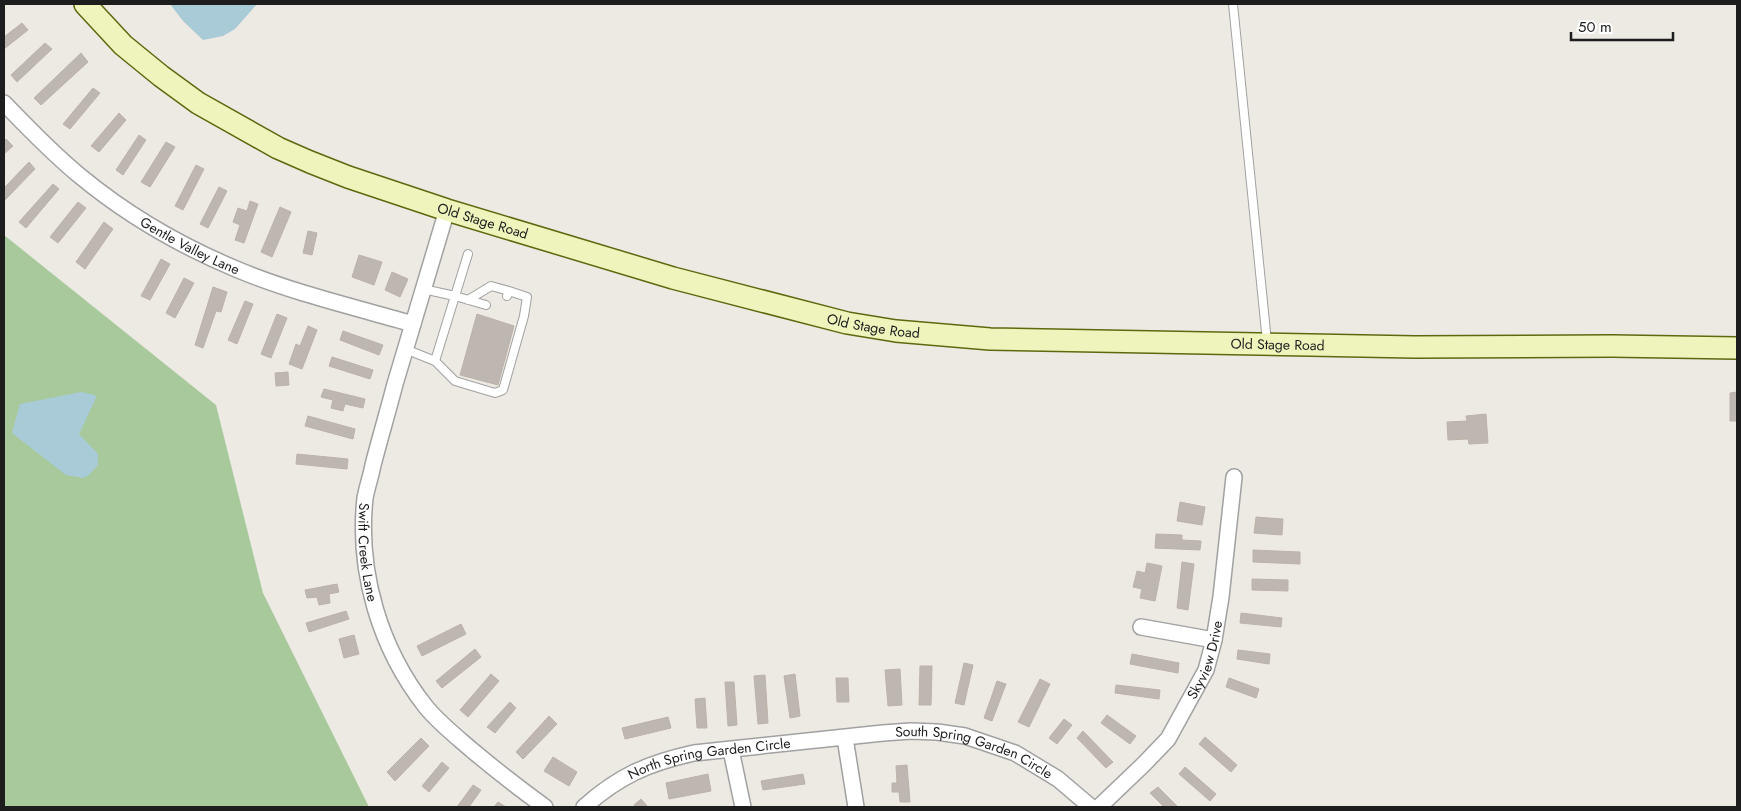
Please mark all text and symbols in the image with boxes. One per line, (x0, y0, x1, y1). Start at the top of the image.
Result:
scale bar (1571, 10, 1674, 42)
text: 50 m (1578, 16, 1612, 38)
street label: Old Stage Road (435, 197, 531, 244)
street label: Gentle Valley Lane (136, 212, 243, 279)
street label: Old Stage Road (825, 308, 921, 343)
street label: Old Stage Road (1230, 334, 1325, 355)
street label: Swift Creek Lane (353, 502, 383, 604)
street label: Skyview Drive (1182, 619, 1227, 703)
street label: South Spring Garden Circle (894, 721, 1056, 783)
street label: North Spring Garden Circle (624, 733, 791, 784)

